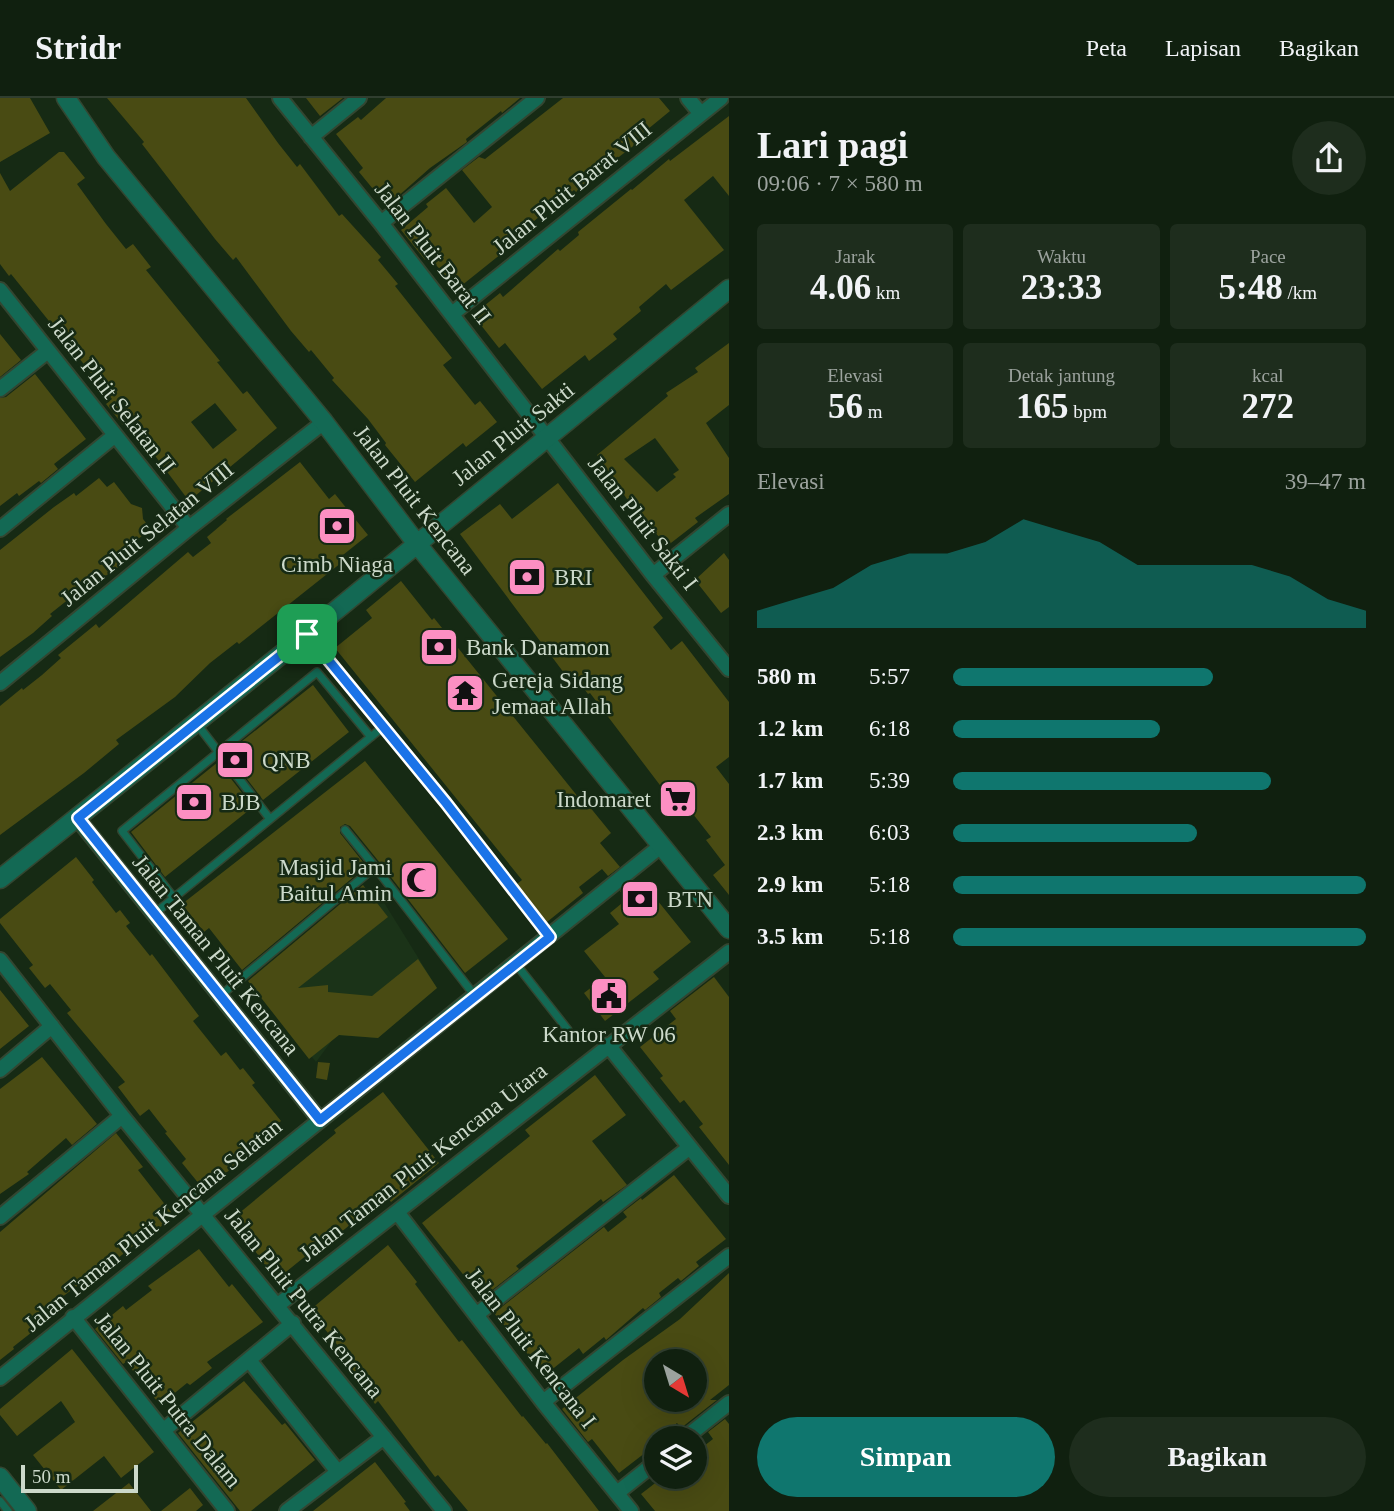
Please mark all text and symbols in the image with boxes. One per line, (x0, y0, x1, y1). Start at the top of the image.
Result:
text: Stridr (35, 30, 121, 66)
text: Peta (1086, 35, 1127, 61)
text: Lapisan (1165, 35, 1241, 61)
text: Bagikan (1279, 35, 1359, 61)
street label: Jalan Pluit Barat VIII (488, 116, 656, 260)
button: share (1292, 121, 1366, 195)
text: Lari pagi (757, 124, 908, 166)
text: 09:06 · 7 × 580 m (757, 171, 923, 196)
street label: Jalan Pluit Barat II (370, 177, 496, 329)
text: Jarak (835, 246, 875, 267)
text: Waktu (1037, 246, 1086, 267)
text: Pace (1250, 246, 1286, 267)
text: 4.06 (810, 268, 871, 307)
text: 23:33 (1021, 268, 1102, 307)
text: 5:48 (1219, 268, 1283, 307)
text: km (871, 282, 900, 303)
text: /km (1283, 282, 1317, 303)
street label: Jalan Pluit Selatan II (43, 312, 181, 478)
text: Elevasi (827, 365, 883, 386)
text: Detak jantung (1008, 365, 1115, 386)
text: kcal (1252, 365, 1284, 386)
street label: Jalan Pluit Sakti (447, 377, 579, 491)
text: 56 (828, 387, 863, 426)
text: 165 (1016, 387, 1068, 426)
text: 272 (1242, 387, 1294, 426)
text: m (863, 401, 882, 422)
text: bpm (1068, 401, 1107, 422)
street label: Jalan Pluit Kencana (349, 420, 481, 580)
street label: Jalan Pluit Sakti I (583, 451, 703, 595)
street label: Jalan Pluit Selatan VIII (56, 457, 238, 611)
text: Elevasi (757, 469, 825, 494)
text: 39–47 m (1285, 469, 1366, 494)
bank icon: Cimb Niaga (316, 505, 358, 547)
place label: Cimb Niaga (281, 552, 393, 577)
bank icon: BRI (506, 556, 548, 598)
place label: BRI (554, 565, 592, 590)
pin (277, 604, 337, 664)
icon: arrive (288, 615, 326, 653)
bank icon: Bank Danamon (418, 626, 460, 668)
place label: Bank Danamon (466, 635, 610, 660)
text: 580 m (757, 664, 816, 689)
text: 5:57 (869, 664, 910, 689)
place label: Gereja Sidang Jemaat Allah (492, 668, 623, 719)
temple icon: Gereja Sidang Jemaat Allah (444, 672, 486, 714)
text: 1.2 km (757, 716, 823, 741)
text: 6:18 (869, 716, 910, 741)
bank icon: QNB (214, 739, 256, 781)
place label: QNB (262, 748, 311, 773)
text: 1.7 km (757, 768, 823, 793)
text: 5:39 (869, 768, 910, 793)
supermarket icon: Indomaret (657, 778, 699, 820)
bank icon: BJB (173, 781, 215, 823)
place label: Indomaret (556, 787, 652, 812)
place label: BJB (221, 790, 261, 815)
text: 2.3 km (757, 820, 823, 845)
text: 6:03 (869, 820, 910, 845)
street label: Jalan Taman Pluit Kencana (128, 850, 304, 1060)
place label: Masjid Jami Baitul Amin (279, 855, 392, 906)
mosque icon: Masjid Jami Baitul Amin (398, 859, 440, 901)
text: 2.9 km (757, 872, 823, 897)
text: 5:18 (869, 872, 910, 897)
bank icon: BTN (619, 878, 661, 920)
place label: BTN (667, 887, 713, 912)
text: 3.5 km (757, 924, 823, 949)
text: 5:18 (869, 924, 910, 949)
public building icon: Kantor RW 06 (588, 975, 630, 1017)
place label: Kantor RW 06 (542, 1022, 676, 1047)
street label: Jalan Taman Pluit Kencana Utara (294, 1058, 552, 1266)
street label: Jalan Taman Pluit Kencana Selatan (19, 1113, 287, 1337)
street label: Jalan Pluit Putra Kencana (220, 1203, 388, 1403)
street label: Jalan Pluit Kencana I (461, 1263, 601, 1433)
street label: Jalan Pluit Putra Dalam (90, 1307, 246, 1493)
north arrow (644, 1349, 707, 1412)
map controls (644, 1349, 707, 1489)
button: Simpan (757, 1417, 1055, 1497)
button: Bagikan (1069, 1417, 1366, 1497)
button: layers (644, 1426, 707, 1489)
scale bar (21, 1462, 138, 1494)
text: 50 m (32, 1466, 71, 1487)

